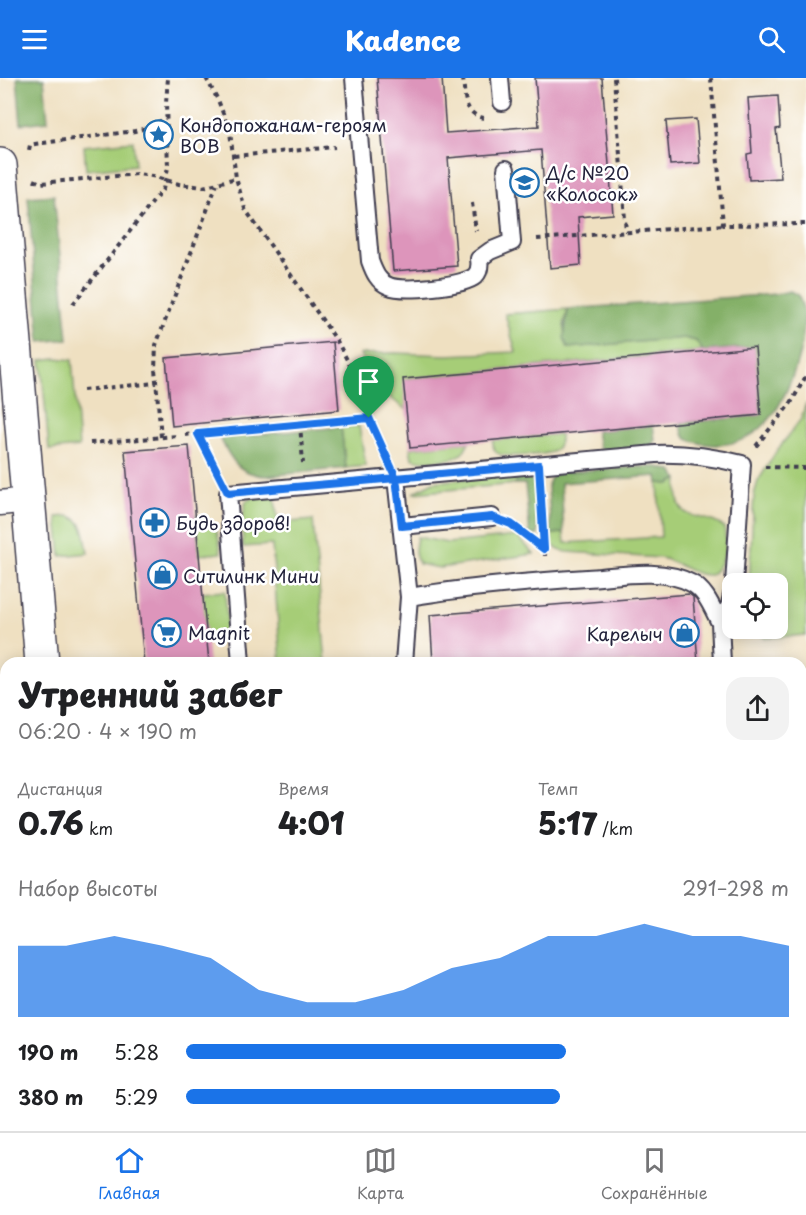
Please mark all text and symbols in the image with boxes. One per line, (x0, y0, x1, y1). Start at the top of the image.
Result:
text: Kadence (345, 19, 461, 60)
icon: menu (18, 23, 51, 56)
icon: search (755, 23, 788, 56)
place label: Кондопожанам-героям ВОВ (180, 111, 387, 159)
place icon: Кондопожанам-героям ВОВ (143, 118, 175, 150)
place label: Д/с №20 «Колосок» (545, 159, 638, 207)
school or university icon: Д/с №20 «Колосок» (509, 166, 541, 198)
pin (343, 356, 394, 418)
icon: arrive (352, 365, 385, 398)
pharmacy icon: Будь здоров! (139, 506, 171, 538)
place label: Будь здоров! (176, 509, 291, 536)
shop icon: Ситилинк Мини (146, 559, 178, 591)
place label: Ситилинк Мини (183, 562, 319, 589)
map controls (722, 573, 788, 639)
button: locate (722, 573, 788, 639)
supermarket icon: Magnit (151, 616, 183, 648)
shop icon: Карелыч (668, 617, 700, 649)
place label: Magnit (188, 619, 250, 646)
place label: Карелыч (587, 620, 663, 647)
text: Утренний забег (18, 668, 282, 718)
button: share (726, 677, 789, 740)
text: 06:20 · 4 × 190 m (18, 716, 197, 746)
text: Дистанция (18, 776, 103, 800)
text: Время (278, 776, 329, 800)
text: Темп (538, 776, 578, 800)
text: 0.76 (18, 800, 84, 845)
text: 4:01 (278, 800, 344, 845)
text: 5:17 (538, 800, 597, 845)
text: km (84, 816, 113, 840)
text: /km (597, 816, 633, 840)
text: Набор высоты (18, 873, 158, 903)
text: 291–298 m (682, 873, 789, 903)
text: 190 m (18, 1037, 79, 1067)
text: 5:28 (114, 1037, 159, 1067)
text: 380 m (18, 1082, 83, 1112)
text: 5:29 (114, 1082, 158, 1112)
tab: Главная (98, 1144, 160, 1204)
tab: Карта (357, 1144, 404, 1204)
tab: Сохранённые (601, 1144, 708, 1204)

